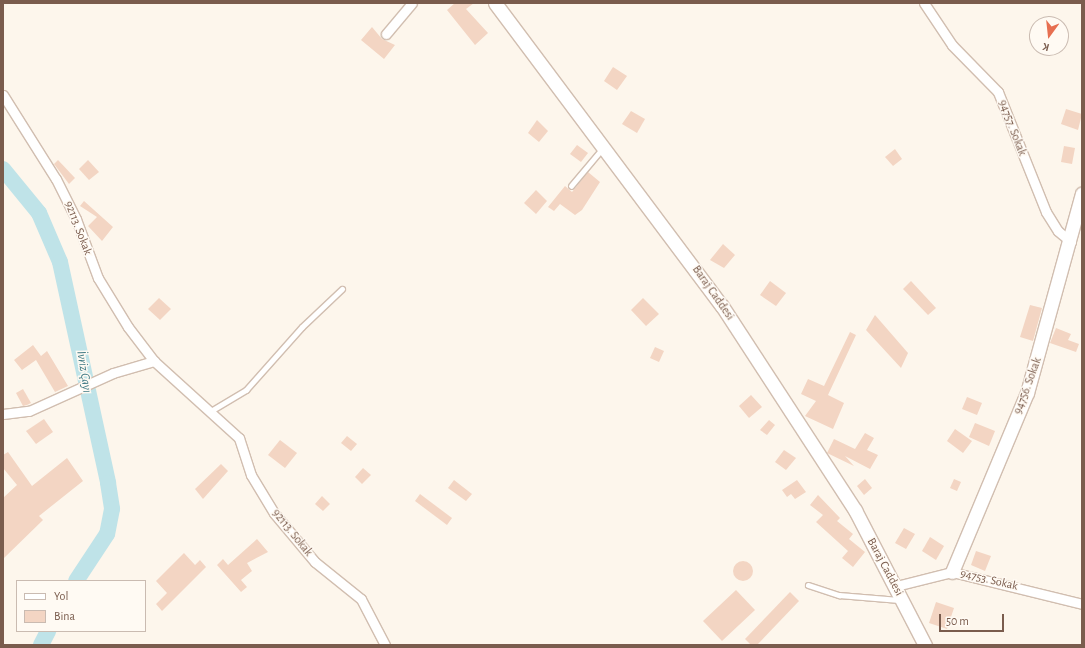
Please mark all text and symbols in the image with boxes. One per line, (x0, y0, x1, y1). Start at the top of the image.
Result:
north arrow (1029, 16, 1069, 56)
text: K (1041, 41, 1051, 53)
street label: 94757. Sokak (995, 98, 1029, 158)
street label: 92113. Sokak (61, 199, 95, 257)
street label: Baraj Caddesi (689, 263, 737, 323)
water label: İvriz Çayı (72, 350, 94, 394)
street label: 94756. Sokak (1011, 356, 1045, 416)
street label: 92113. Sokak (269, 506, 315, 560)
street label: Baraj Caddesi (864, 536, 906, 598)
street label: 94753. Sokak (959, 566, 1019, 594)
legend (16, 580, 146, 632)
text: Yol (54, 590, 68, 602)
scale bar (941, 606, 1006, 632)
text: Bina (54, 610, 75, 622)
text: 50 m (946, 615, 969, 627)

